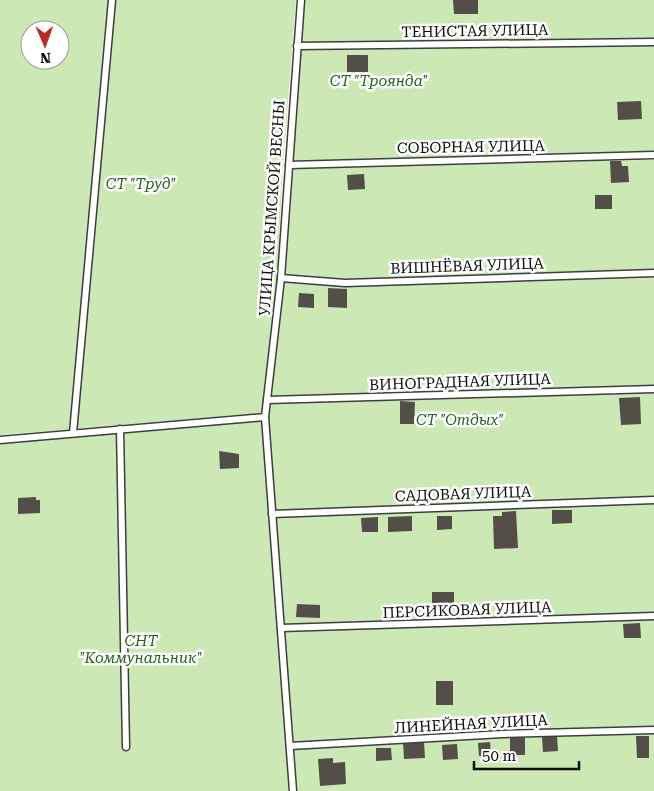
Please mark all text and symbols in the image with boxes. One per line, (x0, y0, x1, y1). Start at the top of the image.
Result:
north arrow (20, 20, 70, 70)
street label: ТЕНИСТАЯ УЛИЦА (401, 21, 549, 41)
text: N (40, 50, 51, 66)
park label: СТ "Троянда" (330, 72, 428, 90)
street label: УЛИЦА КРЫМСКОЙ ВЕСНЫ (255, 99, 289, 317)
street label: СОБОРНАЯ УЛИЦА (397, 137, 546, 157)
park label: СТ "Труд" (106, 175, 176, 193)
street label: ВИШНЁВАЯ УЛИЦА (390, 254, 545, 278)
street label: ВИНОГРАДНАЯ УЛИЦА (369, 370, 552, 394)
park label: СТ "Отдых" (416, 411, 504, 429)
street label: САДОВАЯ УЛИЦА (394, 483, 532, 505)
street label: ПЕРСИКОВАЯ УЛИЦА (382, 598, 552, 622)
park label: СНТ "Коммунальник" (80, 632, 202, 667)
street label: ЛИНЕЙНАЯ УЛИЦА (394, 711, 549, 737)
scale bar (474, 738, 579, 770)
text: 50 m (482, 747, 517, 765)

